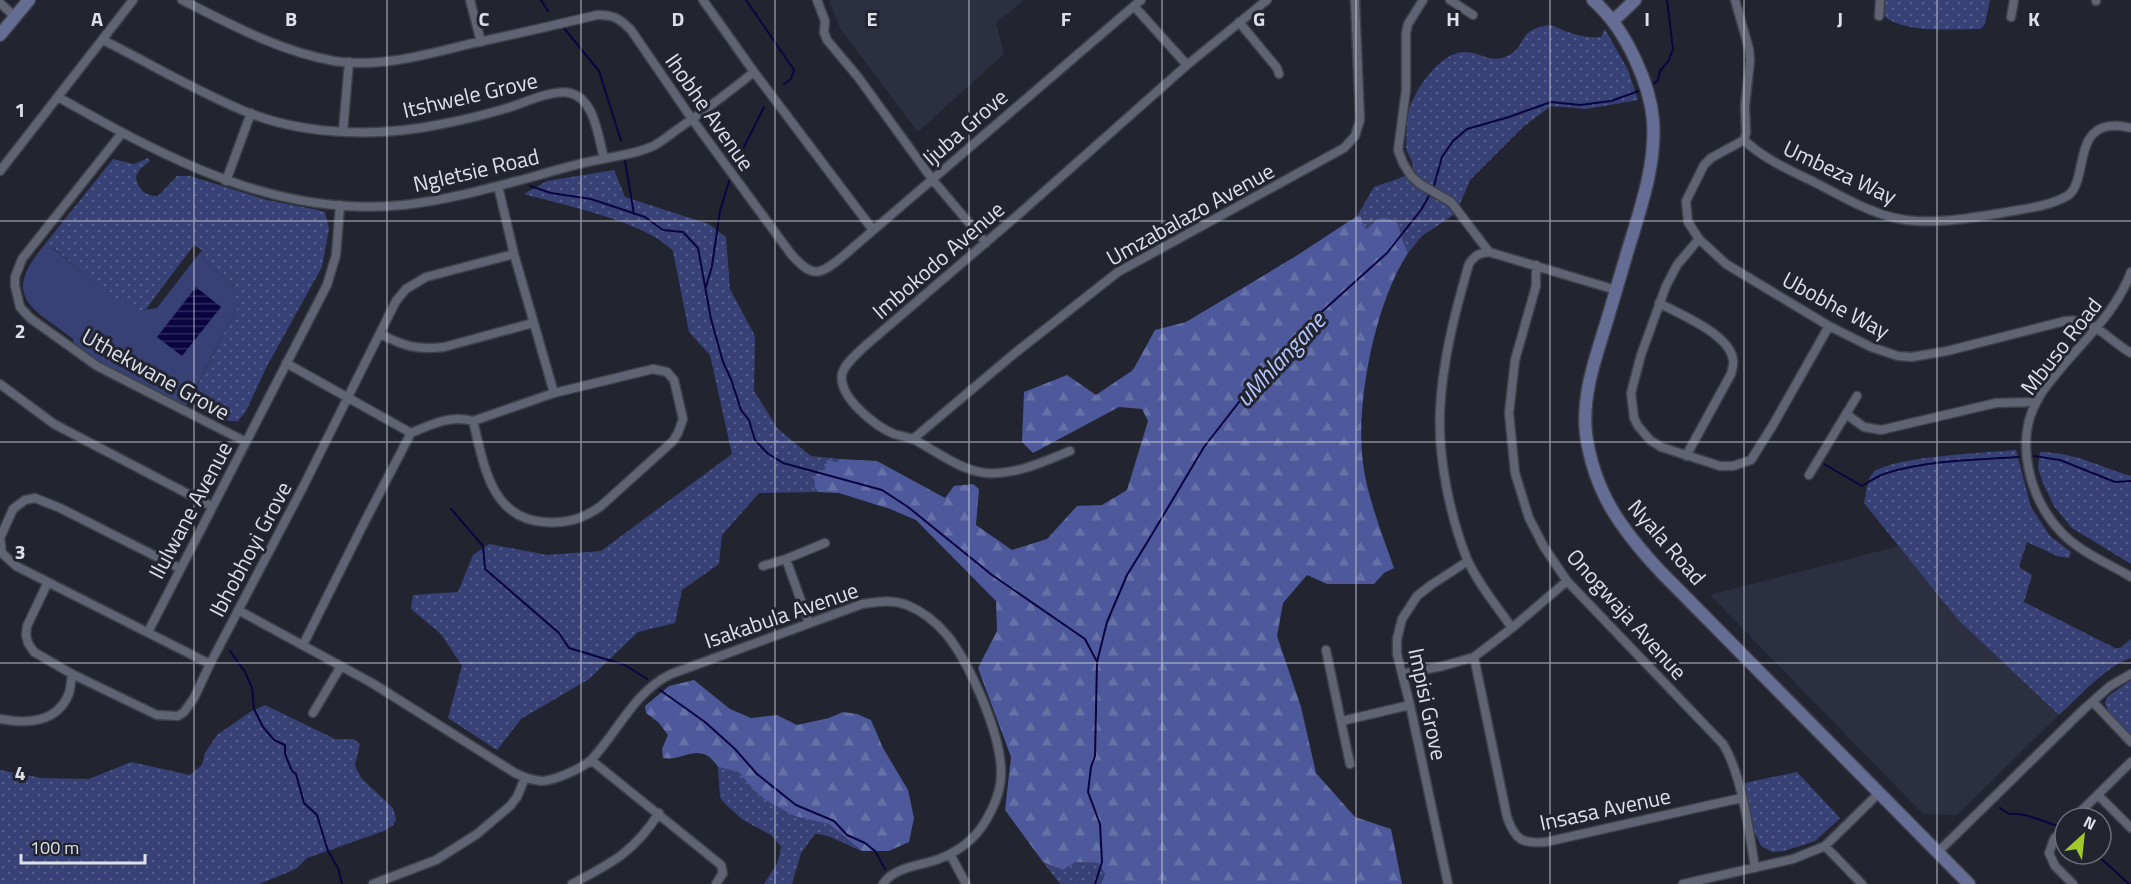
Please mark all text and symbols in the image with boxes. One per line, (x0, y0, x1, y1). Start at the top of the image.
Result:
text: A (91, 3, 103, 34)
text: B (285, 3, 297, 34)
text: C (479, 3, 490, 34)
text: D (672, 3, 684, 34)
text: E (866, 3, 878, 34)
text: F (1061, 3, 1072, 34)
text: G (1253, 3, 1265, 34)
text: H (1446, 3, 1460, 34)
text: I (1644, 3, 1650, 34)
text: J (1837, 3, 1843, 34)
text: K (2028, 3, 2040, 34)
street label: Ihobhe Avenue (657, 46, 763, 178)
street label: Itshwele Grove (399, 63, 541, 127)
street label: Ijuba Grove (915, 80, 1015, 174)
text: 1 (14, 94, 26, 125)
street label: Umbeza Way (1778, 131, 1903, 213)
street label: Ngletsie Road (410, 139, 542, 201)
street label: Umzabalazo Avenue (1100, 154, 1280, 274)
street label: Imbokodo Avenue (864, 193, 1012, 327)
street label: Ubobhe Way (1776, 262, 1896, 348)
street label: Mbuso Road (2012, 290, 2110, 402)
water label: uMhlangane (1227, 302, 1335, 414)
text: 2 (14, 315, 26, 346)
street label: Uthekwane Grove (76, 319, 236, 429)
street label: Ilulwane Avenue (139, 435, 241, 585)
street label: Ibhobhoyi Grove (200, 475, 300, 623)
street label: Nyala Road (1620, 491, 1714, 593)
text: 3 (14, 536, 26, 567)
street label: Onogwaja Avenue (1559, 541, 1695, 687)
street label: Isakabula Avenue (699, 573, 863, 657)
street label: Impisi Grove (1400, 645, 1456, 763)
text: 4 (14, 757, 26, 788)
street label: Insasa Avenue (1536, 779, 1674, 839)
north arrow (2053, 806, 2113, 866)
text: N (2079, 809, 2100, 836)
scale bar (21, 827, 146, 865)
text: 100 m (30, 834, 79, 861)

